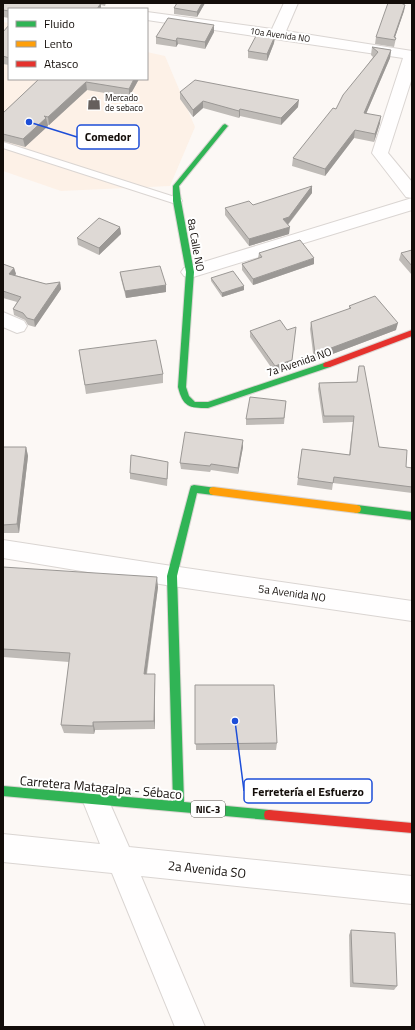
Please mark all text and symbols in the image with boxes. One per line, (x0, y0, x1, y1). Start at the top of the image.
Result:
legend (8, 8, 148, 80)
text: Fluido (44, 14, 75, 33)
street label: 10a Avenida NO (249, 24, 311, 45)
text: Lento (44, 34, 73, 53)
text: Atasco (44, 54, 78, 73)
place label: Mercado de sebaco (105, 91, 143, 114)
shop icon: Mercado de sebaco (86, 95, 102, 111)
callout: Comedor (77, 125, 139, 149)
text: Comedor (85, 127, 132, 146)
street label: 8a Calle NO (183, 217, 209, 273)
street label: 7a Avenida NO (264, 343, 334, 381)
street label: 5a Avenida NO (257, 580, 327, 606)
street label: Carretera Matagalpa - Sébaco (19, 770, 183, 804)
callout: Ferretería el Esfuerzo (244, 779, 372, 803)
text: Ferretería el Esfuerzo (252, 782, 364, 801)
road number: NIC-3 (191, 801, 225, 817)
street label: 2a Avenida SO (167, 855, 247, 883)

